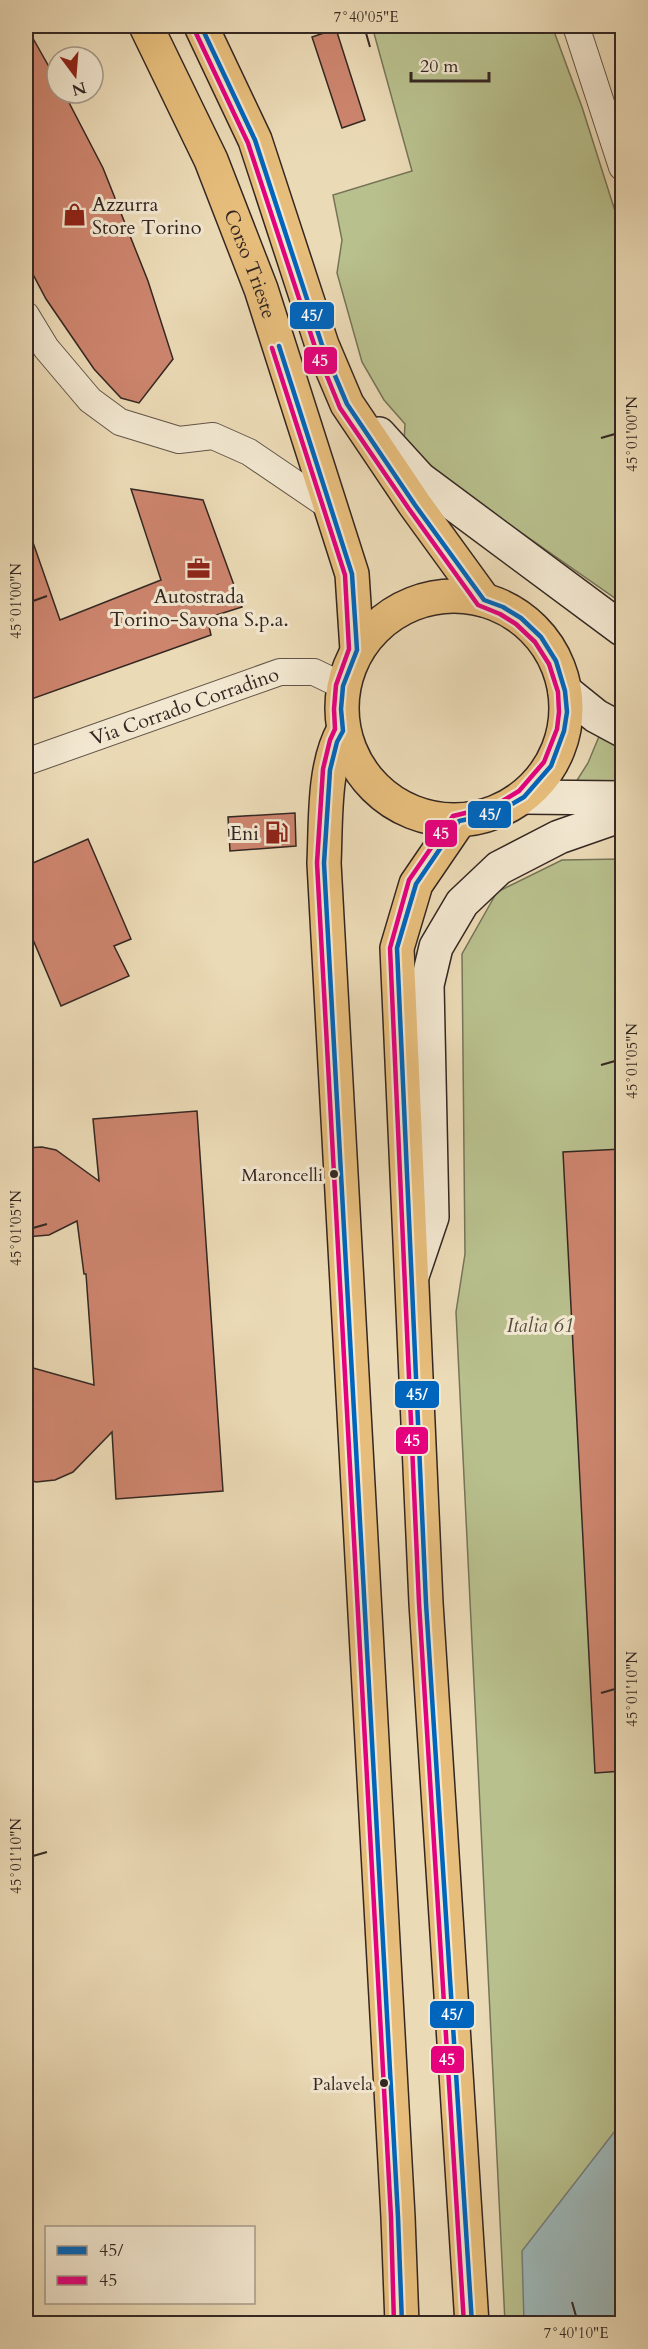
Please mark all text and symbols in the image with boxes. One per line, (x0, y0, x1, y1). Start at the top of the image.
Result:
text: 7°40'05"E (334, 7, 398, 27)
north arrow (45, 45, 105, 105)
scale bar (411, 45, 489, 83)
text: 20 m (420, 54, 459, 79)
text: N (69, 76, 89, 101)
place label: Azzurra Store Torino (92, 191, 202, 241)
shop icon: Azzurra Store Torino (61, 202, 87, 228)
street label: Corso Trieste (217, 205, 283, 322)
line badge: 45/ (289, 301, 335, 330)
text: 45/ (301, 305, 323, 327)
line badge: 45 (303, 346, 338, 375)
text: 45 (312, 350, 328, 372)
text: 45°01'00"N (622, 396, 642, 472)
office icon: Autostrada Torino-Savona S.p.a. (186, 555, 212, 581)
text: 45°01'00"N (6, 563, 26, 639)
place label: Autostrada Torino-Savona S.p.a. (109, 583, 289, 633)
street label: Via Corrado Corradino (87, 660, 283, 752)
line badge: 45/ (467, 800, 512, 829)
text: 45/ (479, 804, 501, 826)
line badge: 45 (424, 819, 458, 848)
place label: Eni (230, 820, 259, 847)
fuel station icon: Eni (264, 820, 290, 846)
text: 45 (433, 823, 449, 845)
text: 45°01'05"N (622, 1023, 642, 1099)
place label: Maroncelli (241, 1163, 323, 1188)
marker: Maroncelli (328, 1168, 340, 1180)
text: 45°01'05"N (6, 1190, 26, 1266)
park label: Italia 61 (506, 1312, 574, 1339)
line badge: 45/ (394, 1380, 440, 1409)
text: 45/ (406, 1384, 428, 1406)
line badge: 45 (395, 1426, 429, 1455)
text: 45 (404, 1430, 420, 1452)
text: 45°01'10"N (622, 1651, 642, 1727)
text: 45°01'10"N (6, 1818, 26, 1894)
line badge: 45/ (429, 2000, 475, 2029)
text: 45/ (441, 2004, 463, 2026)
line badge: 45 (430, 2045, 465, 2074)
text: 45 (439, 2049, 455, 2071)
place label: Palavela (313, 2072, 373, 2097)
marker: Palavela (378, 2077, 390, 2089)
legend (45, 2226, 255, 2304)
text: 45/ (99, 2238, 123, 2263)
text: 45 (99, 2268, 117, 2293)
text: 7°40'10"E (544, 2323, 608, 2343)

